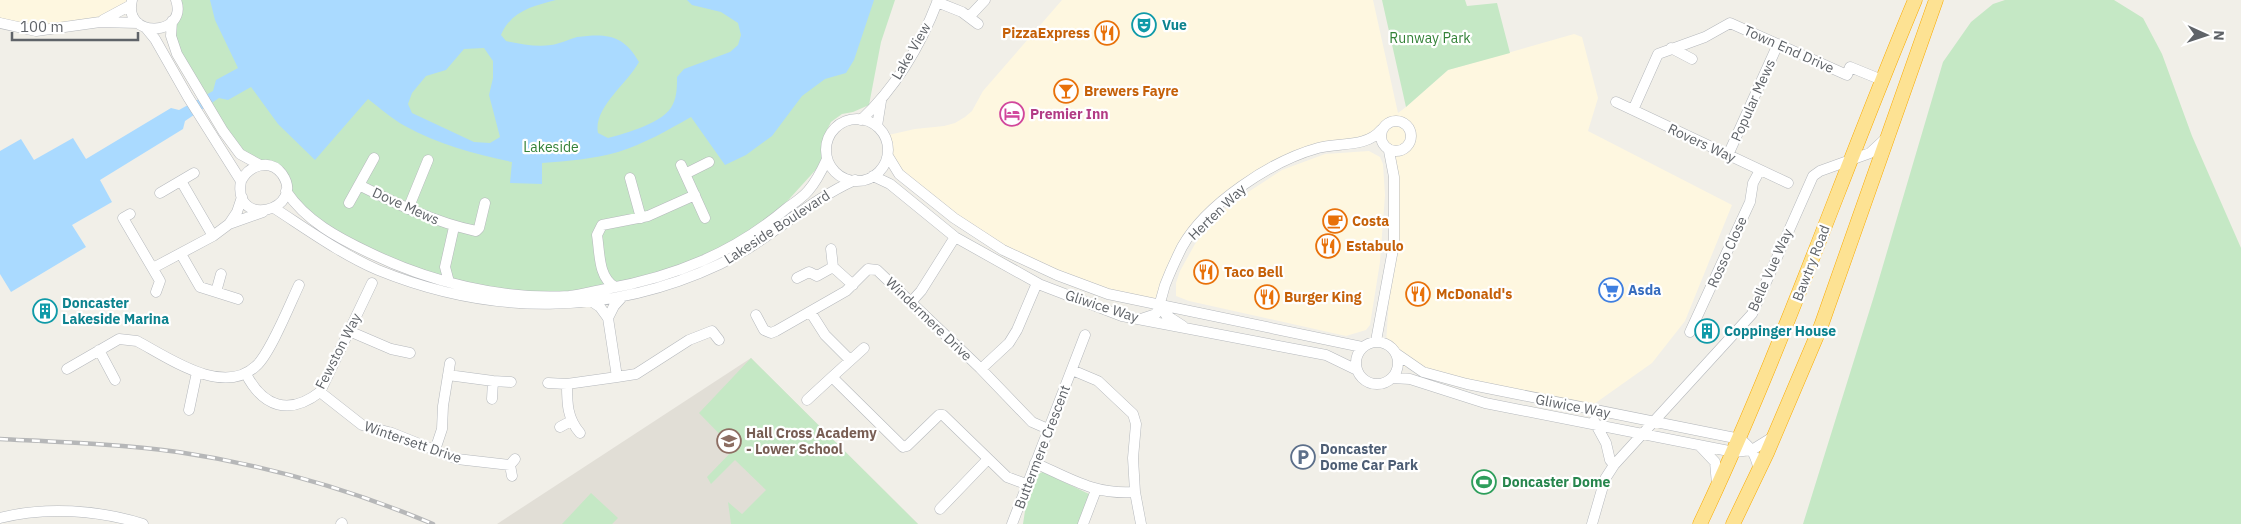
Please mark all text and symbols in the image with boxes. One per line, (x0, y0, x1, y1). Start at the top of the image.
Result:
scale bar (12, 10, 139, 42)
north arrow (2181, 10, 2231, 60)
theatre icon: Vue (1131, 12, 1157, 38)
place label: Vue (1162, 16, 1187, 34)
text: 100 m (20, 17, 64, 36)
street label: Lake View (887, 19, 935, 83)
restaurant icon: PizzaExpress (1094, 20, 1120, 46)
street label: Town End Drive (1741, 21, 1837, 77)
place label: PizzaExpress (1002, 24, 1090, 42)
park label: Runway Park (1389, 29, 1471, 47)
text: N (2210, 30, 2228, 41)
street label: Popular Mews (1727, 56, 1779, 144)
bar icon: Brewers Fayre (1053, 78, 1079, 104)
place label: Brewers Fayre (1084, 82, 1179, 100)
hotel icon: Premier Inn (999, 101, 1025, 127)
place label: Premier Inn (1030, 105, 1109, 123)
street label: Rovers Way (1665, 119, 1739, 167)
park label: Lakeside (523, 138, 579, 156)
street label: Herten Way (1184, 180, 1250, 244)
street label: Dove Mews (370, 183, 442, 229)
street label: Lakeside Boulevard (721, 186, 833, 268)
cafe icon: Costa (1322, 208, 1348, 234)
place label: Costa (1352, 212, 1389, 230)
street label: Rosso Close (1703, 213, 1751, 290)
street label: Bawtry Road (1788, 222, 1834, 304)
street label: Belle Vue Way (1744, 226, 1796, 314)
restaurant icon: Estabulo (1315, 233, 1341, 259)
place label: Estabulo (1346, 237, 1404, 255)
restaurant icon: Taco Bell (1193, 259, 1219, 285)
place label: Taco Bell (1224, 263, 1283, 281)
street label: Windermere Drive (882, 273, 976, 365)
supermarket icon: Asda (1598, 277, 1624, 303)
restaurant icon: McDonald's (1405, 281, 1431, 307)
place label: Asda (1628, 281, 1661, 299)
restaurant icon: Burger King (1254, 284, 1280, 310)
place label: McDonald's (1436, 285, 1512, 303)
street label: Gliwice Way (1063, 286, 1141, 326)
place label: Burger King (1284, 288, 1362, 306)
place label: Doncaster Lakeside Marina (62, 294, 169, 328)
building icon: Doncaster Lakeside Marina (32, 298, 58, 324)
street label: Fewston Way (311, 310, 365, 392)
building icon: Coppinger House (1694, 318, 1720, 344)
place label: Coppinger House (1724, 322, 1836, 340)
street label: Buttermere Crescent (1010, 382, 1074, 512)
street label: Gliwice Way (1534, 390, 1612, 422)
street label: Wintersett Drive (362, 417, 464, 467)
place label: Hall Cross Academy - Lower School (746, 424, 877, 458)
school or university icon: Hall Cross Academy - Lower School (716, 428, 742, 454)
place label: Doncaster Dome Car Park (1320, 440, 1419, 474)
parking icon: Doncaster Dome Car Park (1290, 444, 1316, 470)
sports icon: Doncaster Dome (1471, 469, 1497, 495)
place label: Doncaster Dome (1502, 473, 1610, 491)

